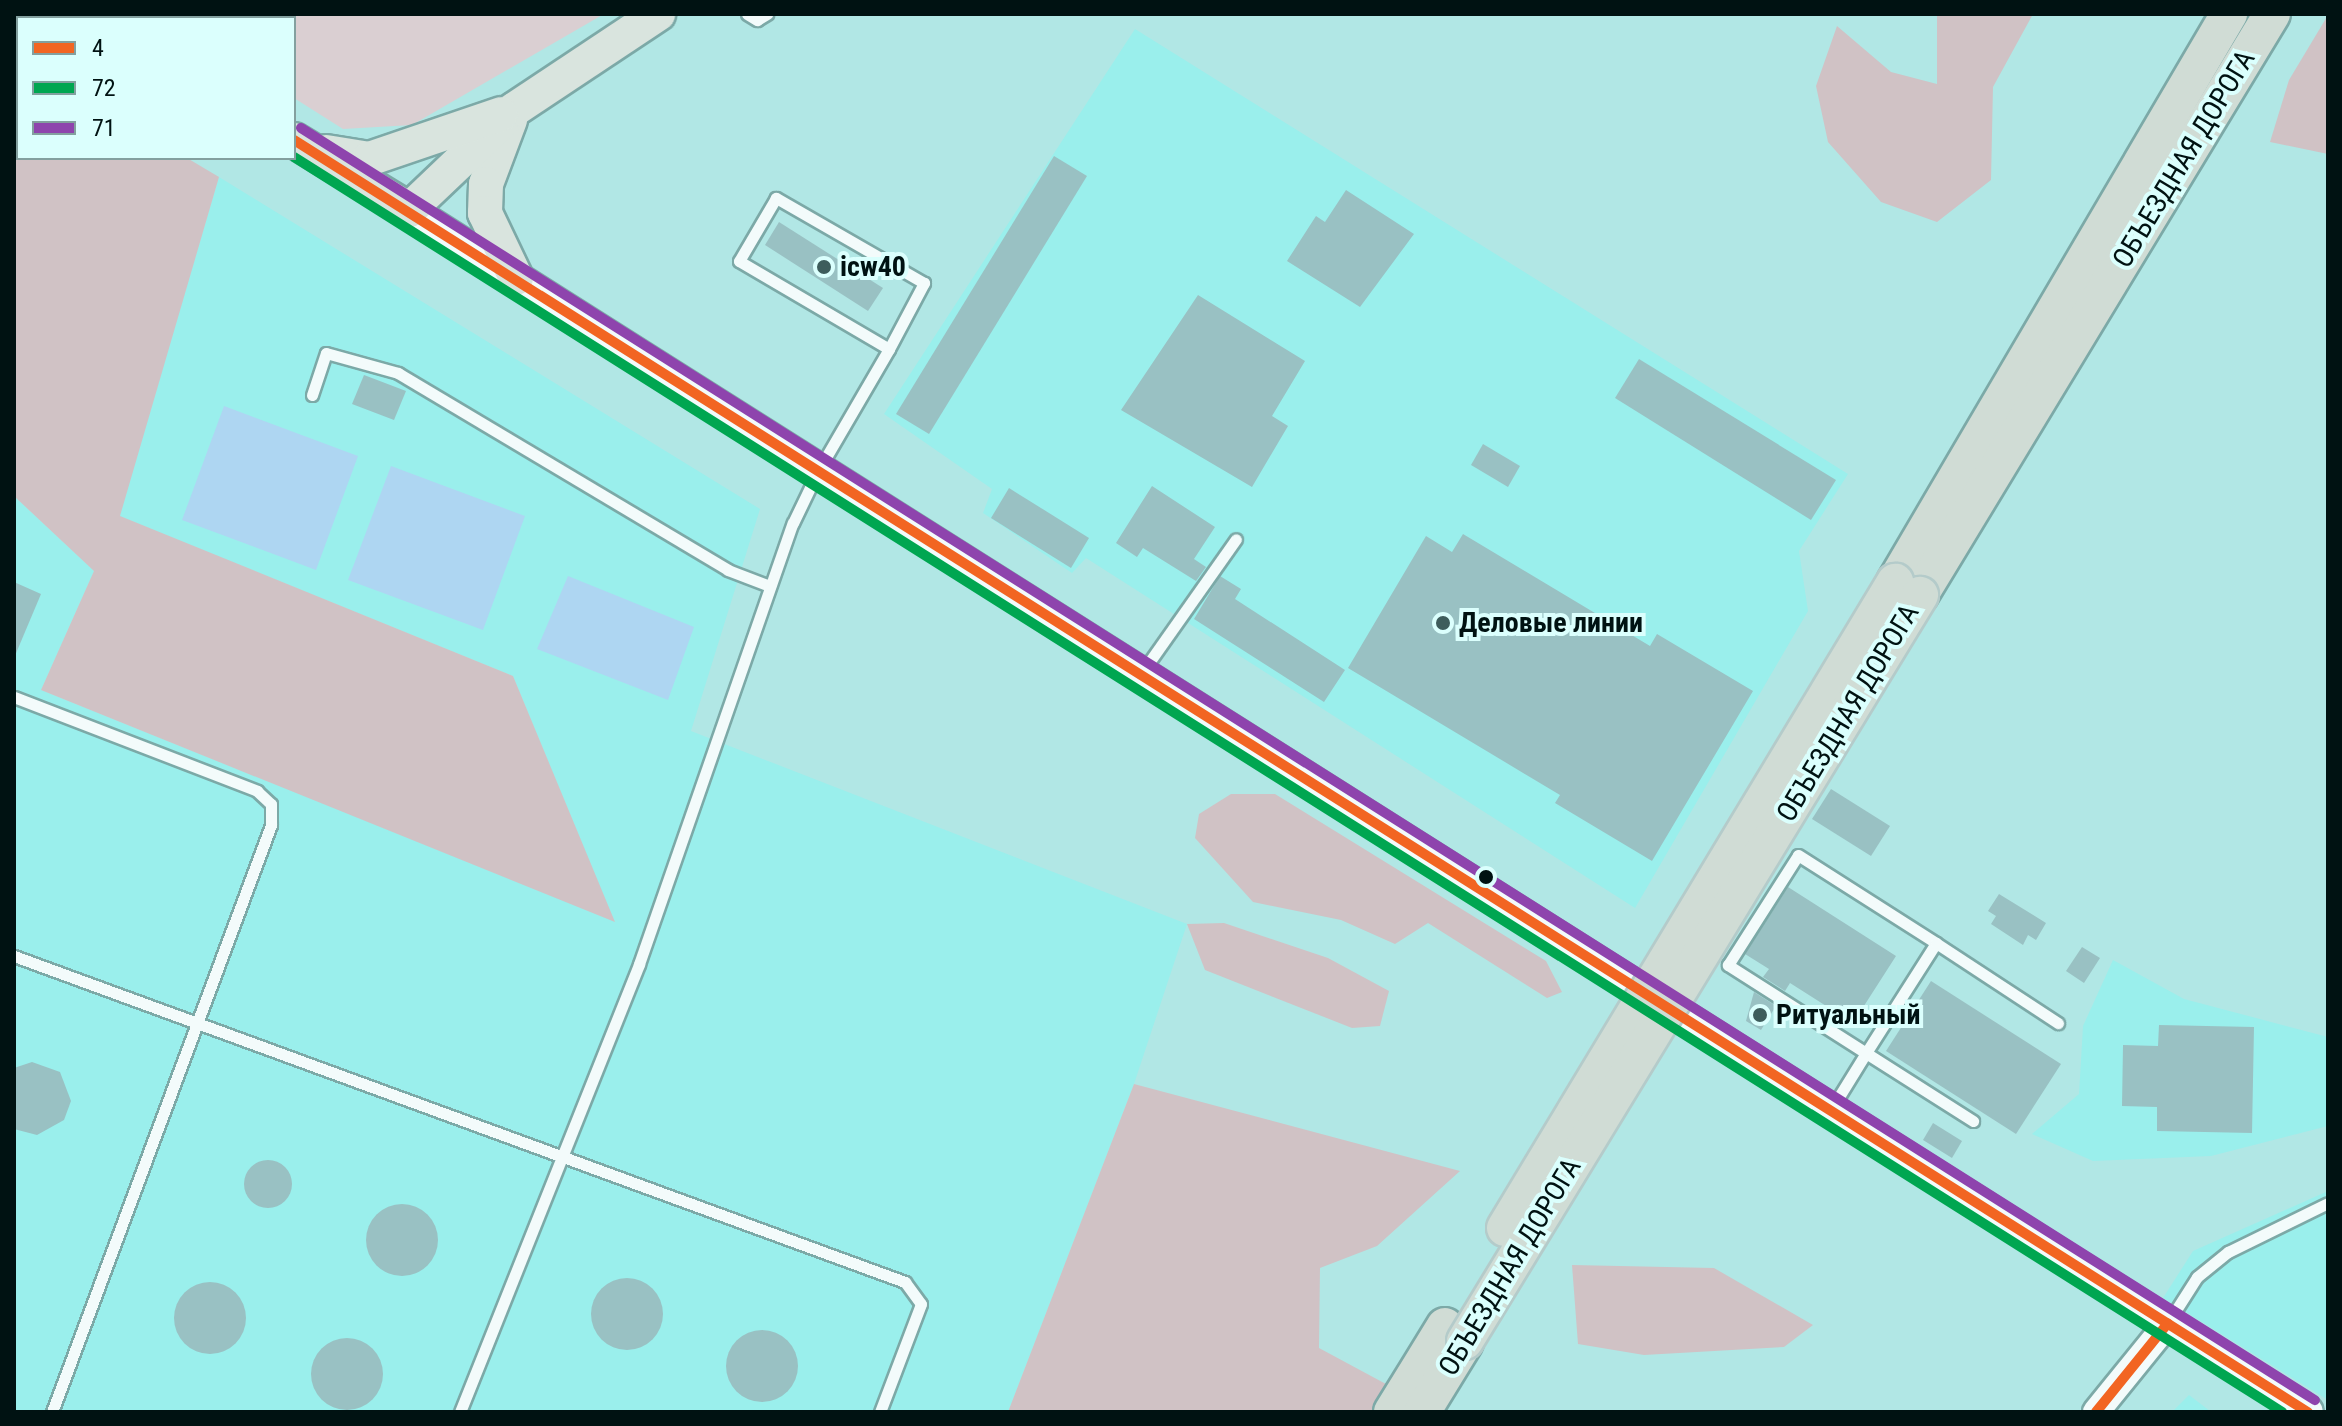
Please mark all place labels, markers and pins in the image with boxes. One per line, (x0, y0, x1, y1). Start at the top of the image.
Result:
place label: icw40 (840, 250, 906, 284)
marker: icw40 (815, 258, 833, 276)
place label: Деловые линии (1459, 606, 1643, 640)
marker: Деловые линии (1434, 614, 1452, 632)
unlabelled marker (1478, 869, 1494, 885)
place label: Ритуальный (1776, 998, 1920, 1032)
marker: Ритуальный (1751, 1006, 1769, 1024)

